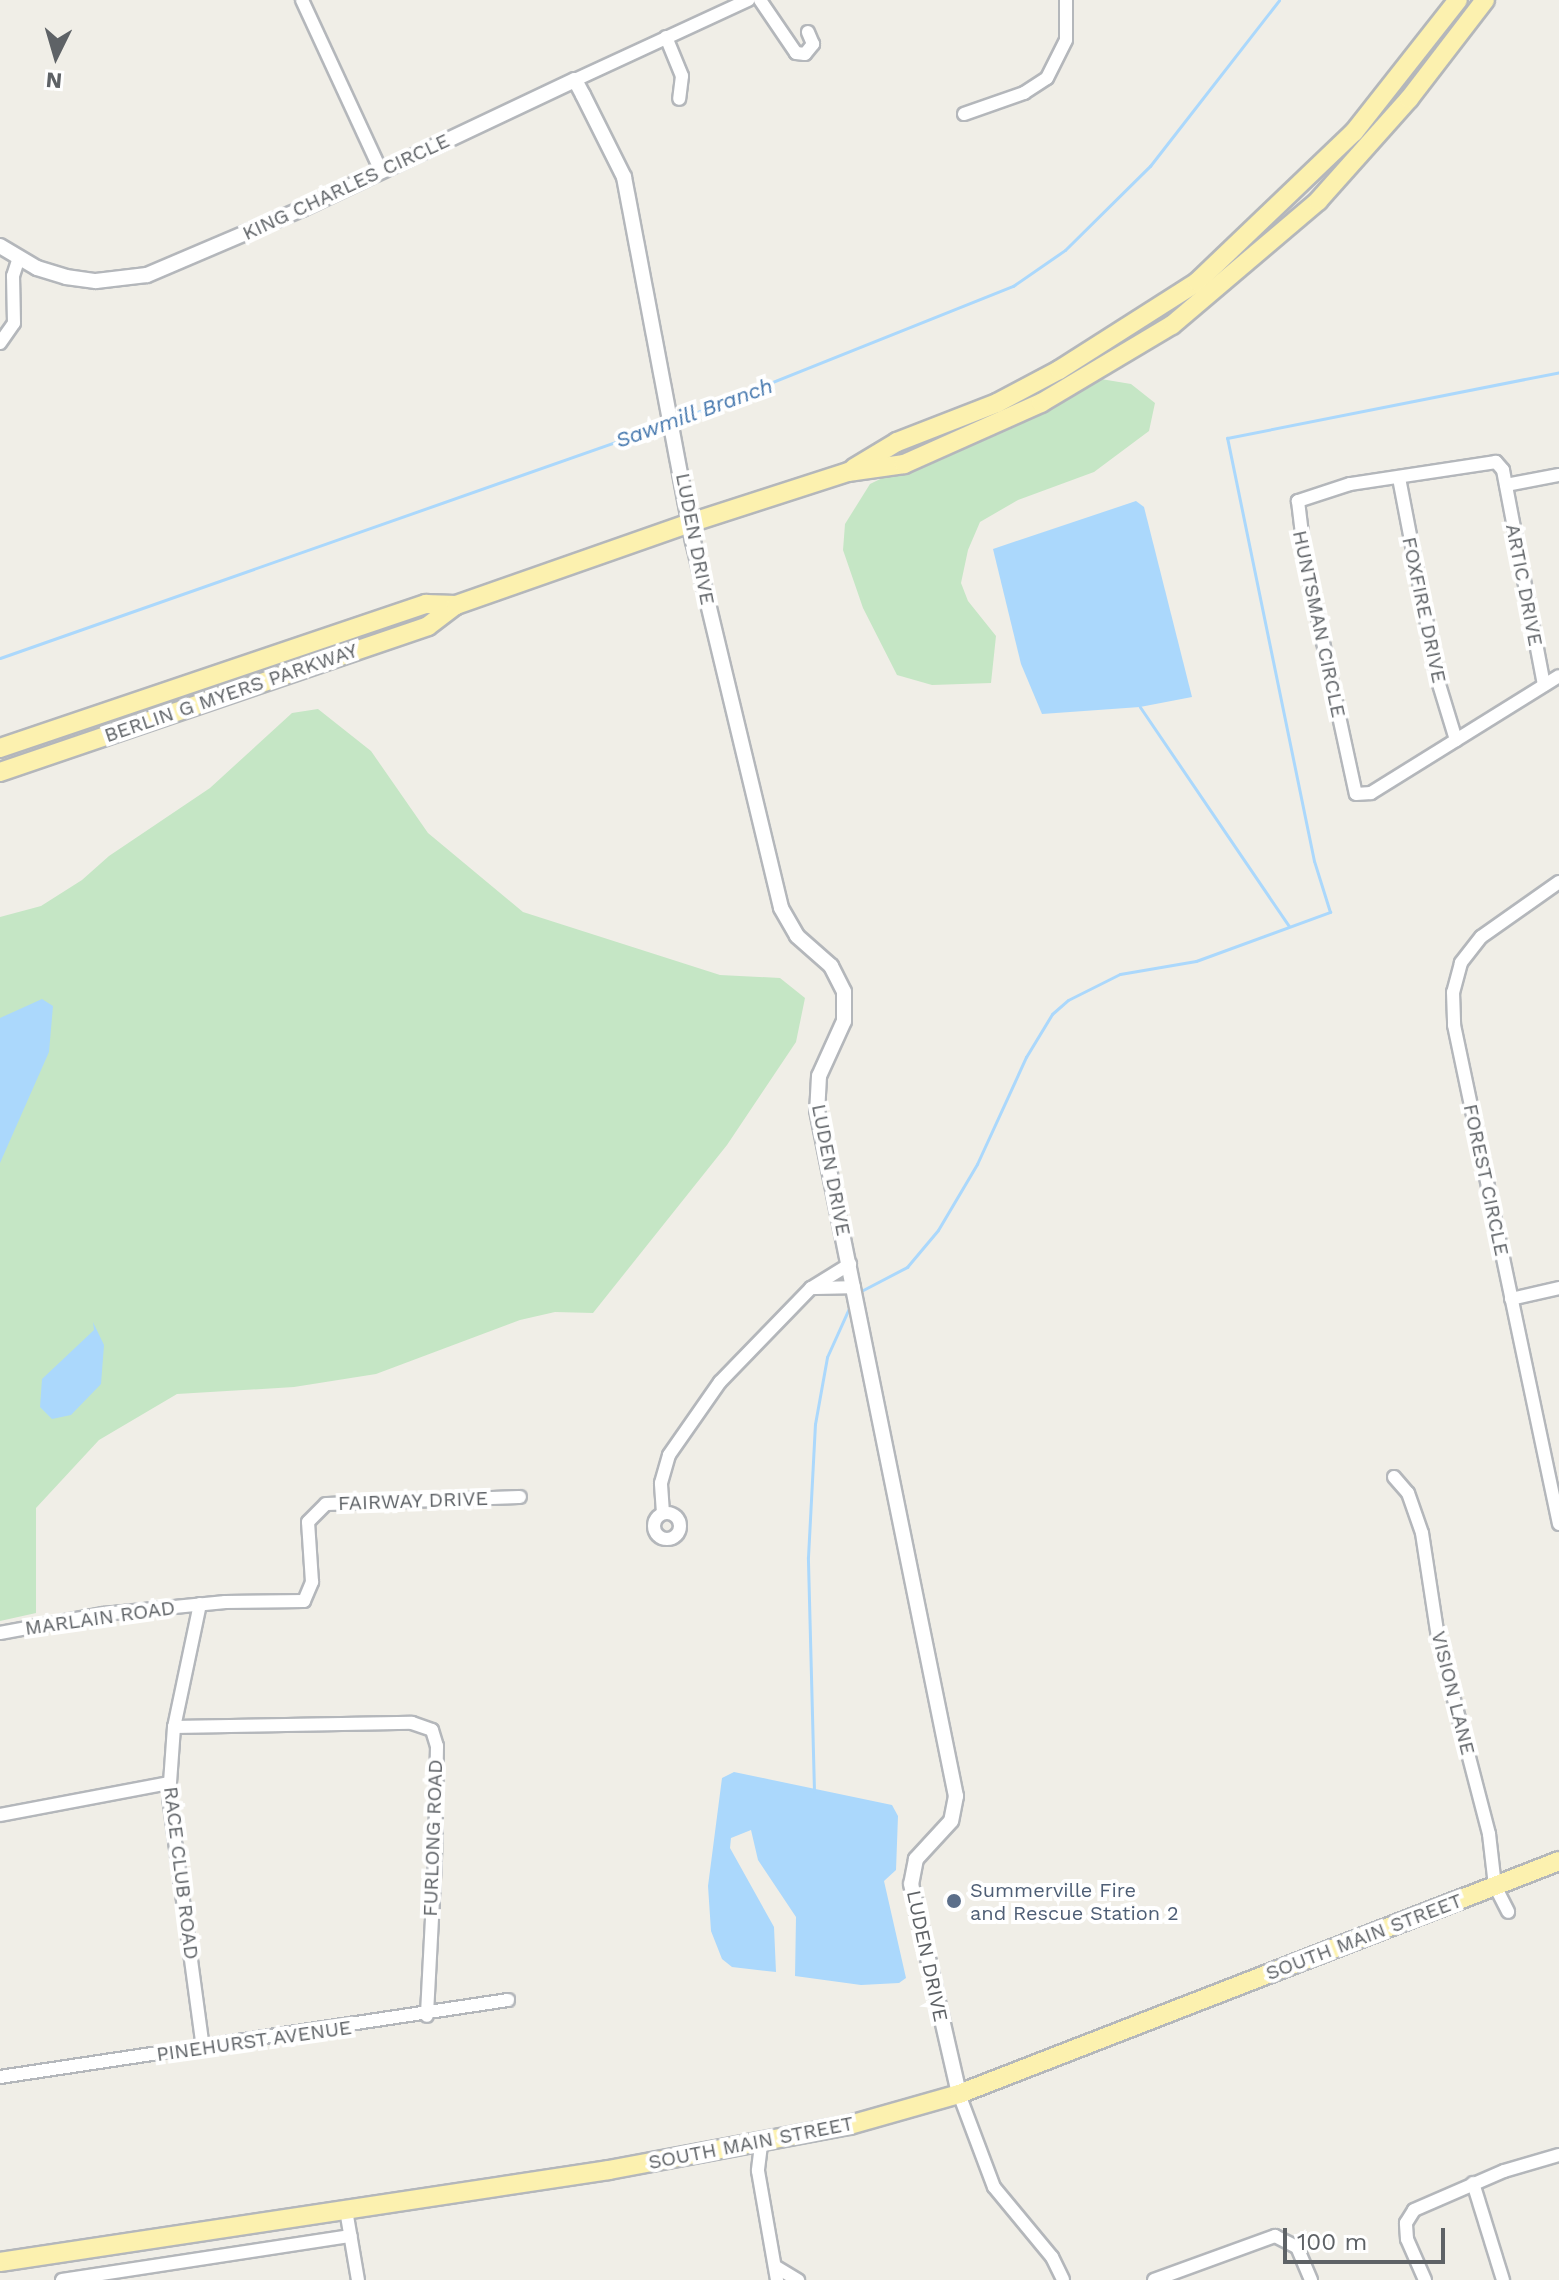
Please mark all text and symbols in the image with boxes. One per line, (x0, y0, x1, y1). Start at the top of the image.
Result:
north arrow (16, 16, 96, 96)
text: N (45, 67, 63, 94)
street label: KING CHARLES CIRCLE (239, 128, 453, 246)
water label: Sawmill Branch (611, 372, 777, 454)
street label: LUDEN DRIVE (670, 471, 720, 607)
street label: ARTIC DRIVE (1500, 522, 1548, 648)
street label: HUNTSMAN CIRCLE (1287, 528, 1351, 720)
street label: FOXFIRE DRIVE (1397, 535, 1451, 685)
street label: BERLIN G MYERS PARKWAY (101, 638, 361, 748)
street label: LUDEN DRIVE (806, 1102, 856, 1238)
street label: FOREST CIRCLE (1458, 1102, 1514, 1258)
street label: FAIRWAY DRIVE (337, 1486, 489, 1516)
street label: MARLAIN ROAD (23, 1596, 177, 1640)
street label: VISION LANE (1426, 1629, 1480, 1757)
street label: FURLONG ROAD (418, 1759, 448, 1917)
street label: RACE CLUB ROAD (158, 1785, 204, 1961)
place label: Summerville Fire and Rescue Station 2 (970, 1878, 1179, 1925)
street label: LUDEN DRIVE (901, 1888, 953, 2024)
street label: SOUTH MAIN STREET (1262, 1888, 1466, 1986)
marker: Summerville Fire and Rescue Station 2 (945, 1892, 963, 1910)
street label: PINEHURST AVENUE (154, 2015, 354, 2067)
street label: SOUTH MAIN STREET (646, 2111, 856, 2175)
scale bar (1287, 2212, 1449, 2262)
text: 100 m (1297, 2228, 1367, 2256)

